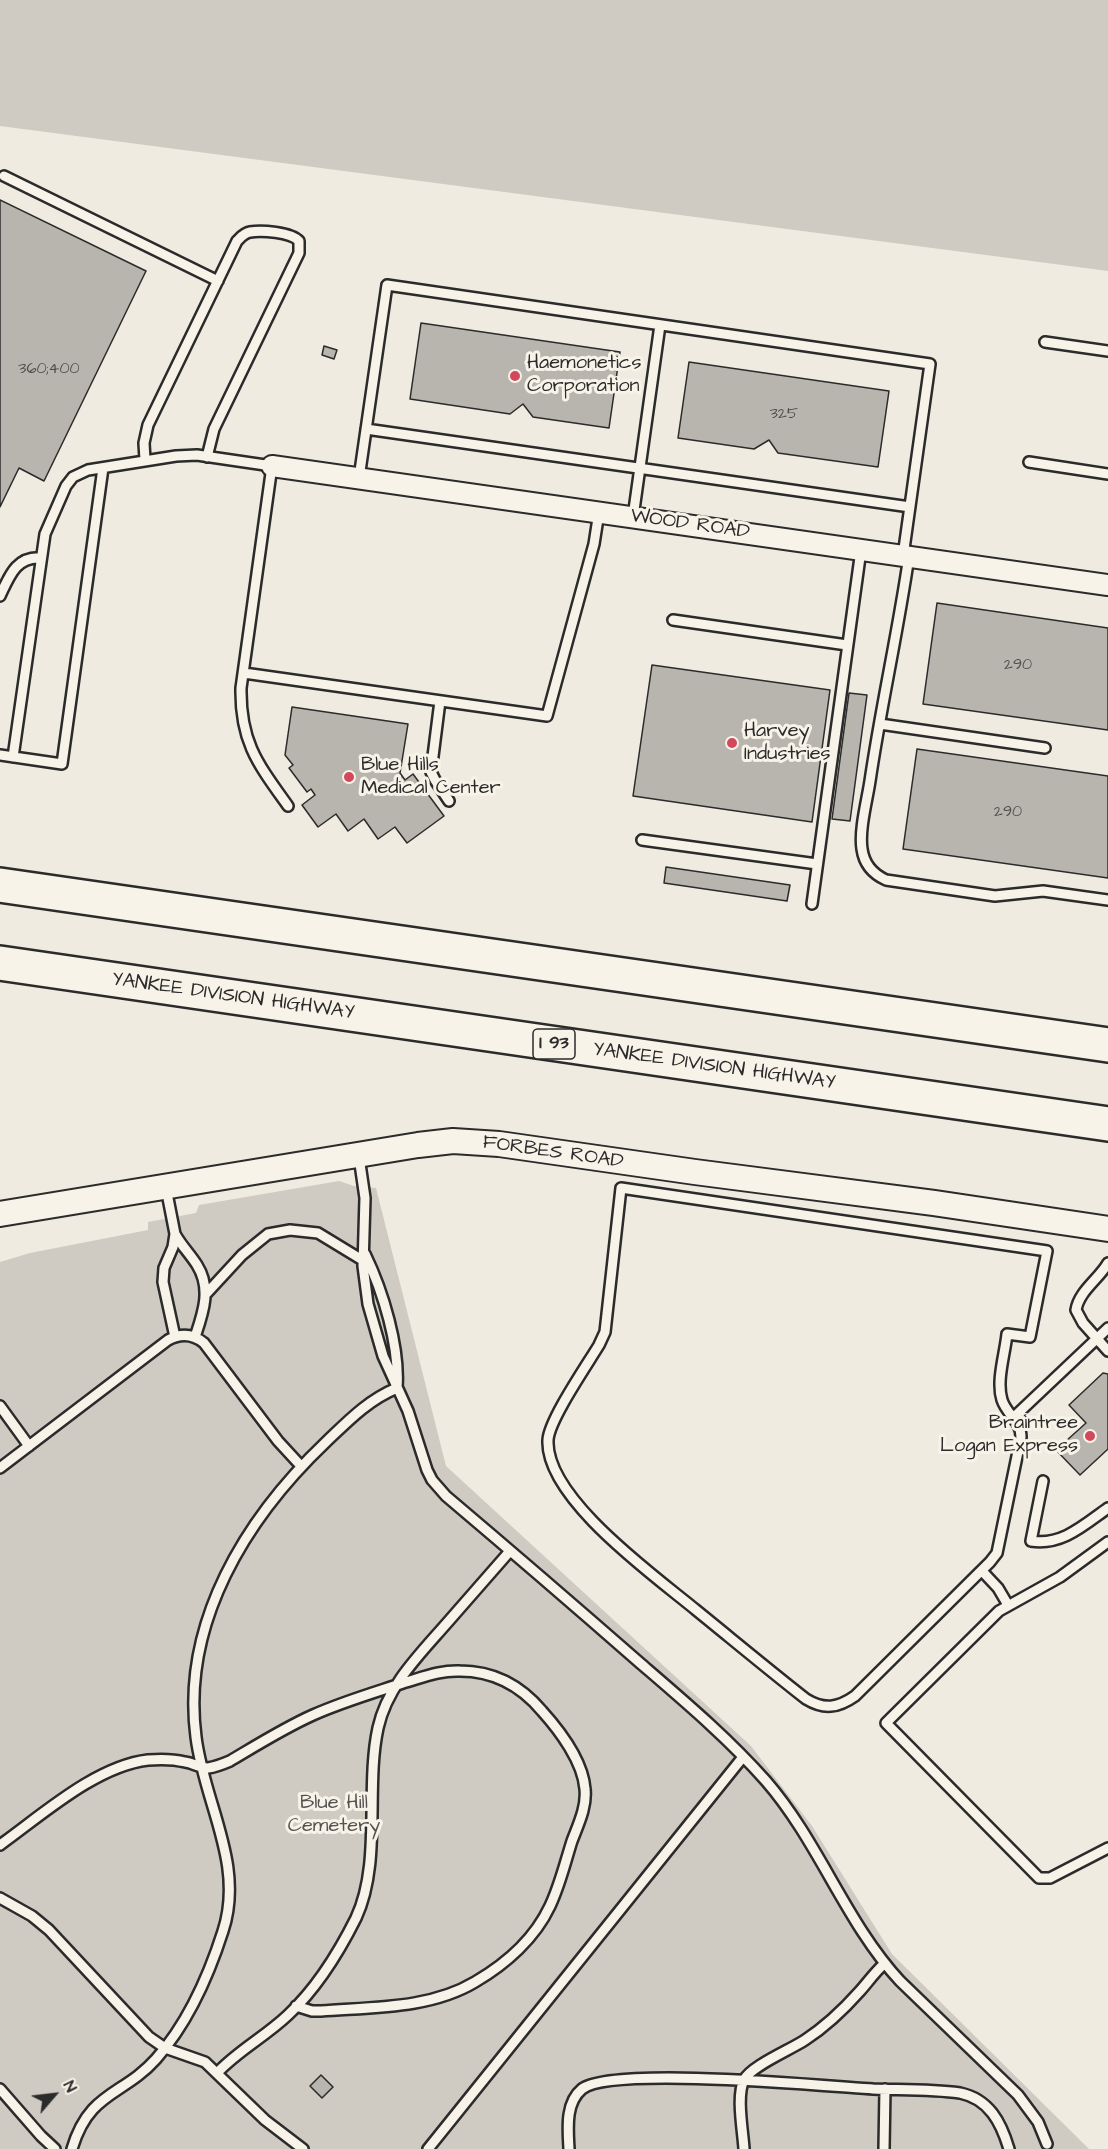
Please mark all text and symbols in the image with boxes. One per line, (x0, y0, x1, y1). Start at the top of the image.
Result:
place label: Haemonetics Corporation (527, 352, 642, 399)
house number: 360;400 (18, 360, 80, 380)
marker: Haemonetics Corporation (508, 369, 522, 383)
house number: 325 (770, 405, 798, 425)
street label: WOOD ROAD (629, 505, 751, 545)
house number: 290 (1004, 656, 1032, 676)
place label: Harvey Industries (744, 720, 830, 767)
marker: Harvey Industries (725, 736, 739, 750)
place label: Blue Hills Medical Center (361, 754, 501, 801)
marker: Blue Hills Medical Center (342, 770, 356, 784)
house number: 290 (994, 803, 1022, 823)
street label: YANKEE DIVISION HIGHWAY (110, 968, 356, 1026)
road number: I 93 (533, 1029, 575, 1059)
street label: YANKEE DIVISION HIGHWAY (591, 1038, 837, 1096)
street label: FORBES ROAD (481, 1131, 625, 1175)
place label: Braintree Logan Express (940, 1412, 1078, 1459)
marker: Braintree Logan Express (1083, 1429, 1097, 1443)
park label: Blue Hill Cemetery (288, 1792, 380, 1839)
north arrow (24, 2065, 84, 2125)
text: N (58, 2077, 82, 2096)

